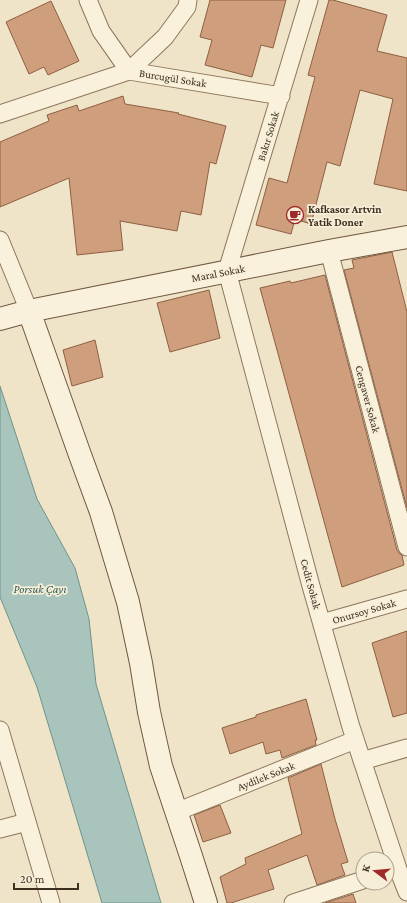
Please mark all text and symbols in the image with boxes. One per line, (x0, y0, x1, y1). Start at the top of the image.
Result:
street label: Burcugül Sokak (138, 67, 208, 90)
street label: Bakır Sokak (255, 109, 281, 162)
place label: Kafkasor Artvin Yatik Doner (308, 203, 382, 228)
cafe icon: Kafkasor Artvin Yatik Doner (285, 205, 305, 225)
street label: Maral Sokak (190, 262, 246, 284)
street label: Cengaver Sokak (352, 364, 383, 435)
street label: Cedit Sokak (299, 557, 324, 611)
water label: Porsuk Çayı (13, 582, 67, 596)
street label: Onursoy Sokak (331, 596, 398, 627)
street label: Aydilek Sokak (236, 759, 298, 794)
north arrow (355, 851, 395, 891)
text: K (359, 862, 372, 873)
scale bar (14, 865, 78, 891)
text: 20 m (20, 872, 45, 886)

